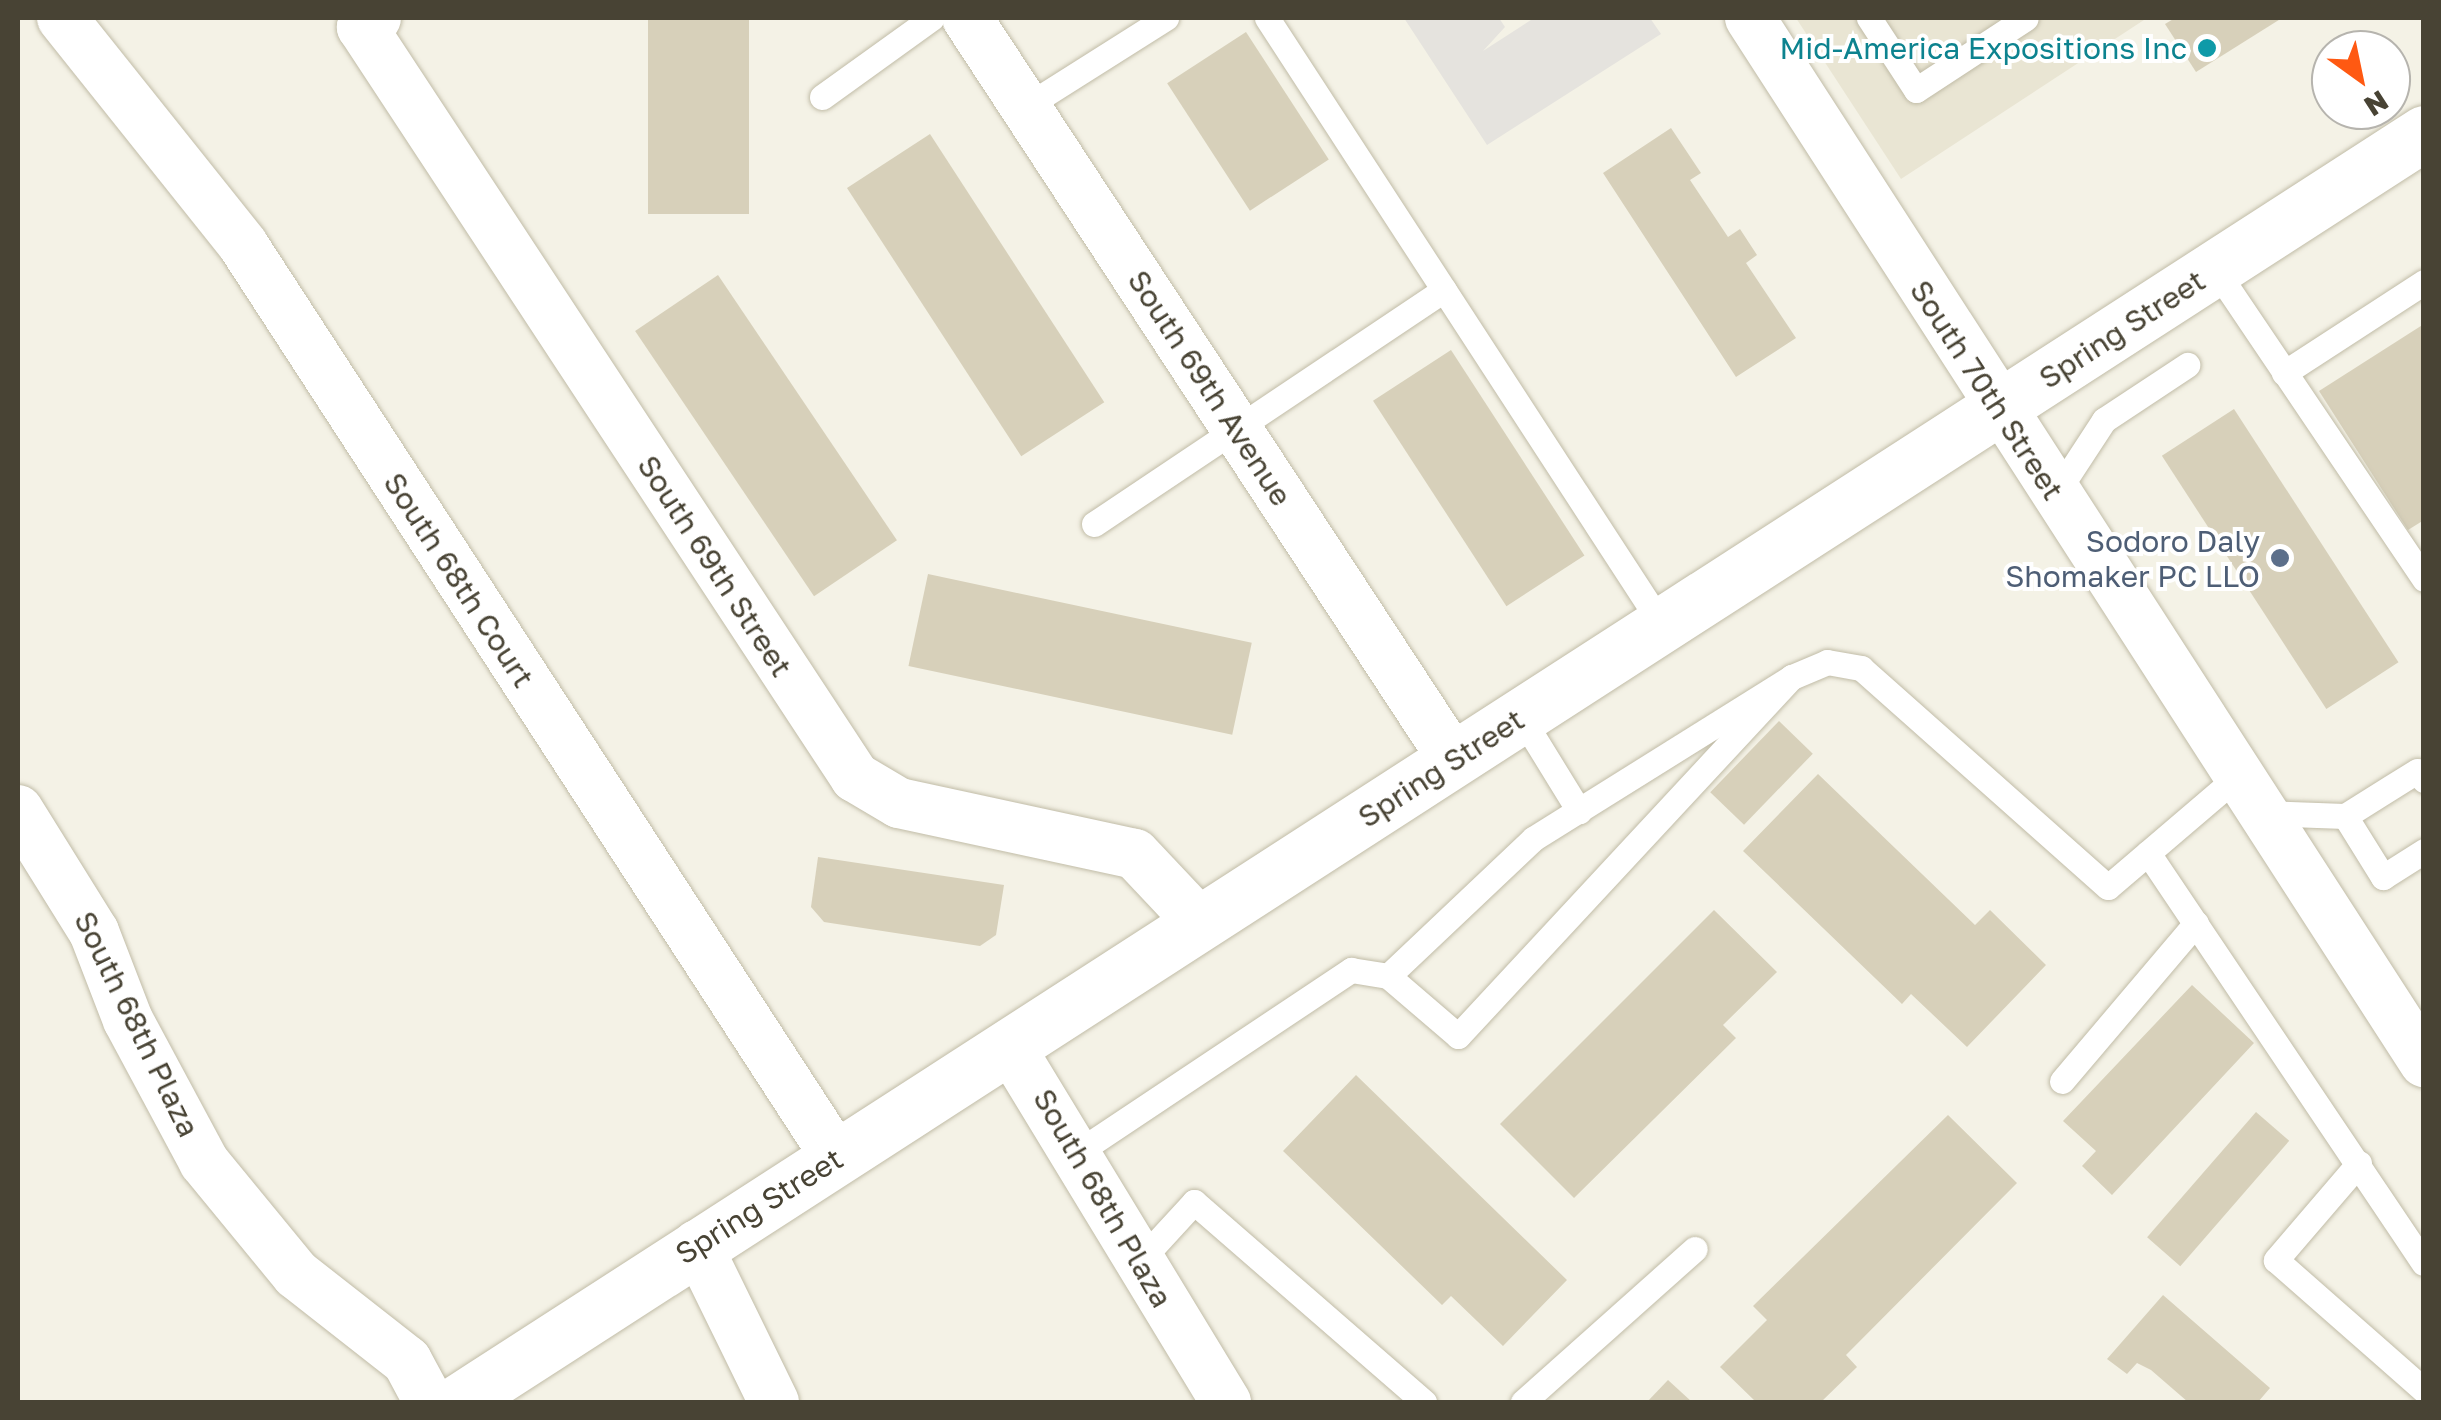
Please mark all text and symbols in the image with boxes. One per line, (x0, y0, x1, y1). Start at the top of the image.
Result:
place label: Mid-America Expositions Inc (1779, 30, 2187, 66)
north arrow (2311, 30, 2411, 130)
marker: Mid-America Expositions Inc (2196, 37, 2218, 59)
text: N (2359, 84, 2394, 124)
street label: Spring Street (2032, 262, 2212, 396)
street label: South 69th Avenue (1120, 264, 1300, 512)
street label: South 70th Street (1903, 273, 2071, 507)
street label: South 69th Street (630, 449, 800, 683)
street label: South 68th Court (376, 466, 542, 694)
place label: Sodoro Daly Shomaker PC LLO (2005, 523, 2260, 594)
marker: Sodoro Daly Shomaker PC LLO (2269, 547, 2291, 569)
street label: Spring Street (1351, 701, 1531, 835)
street label: South 68th Plaza (67, 905, 207, 1143)
street label: South 68th Plaza (1026, 1082, 1180, 1314)
street label: Spring Street (669, 1140, 849, 1272)

